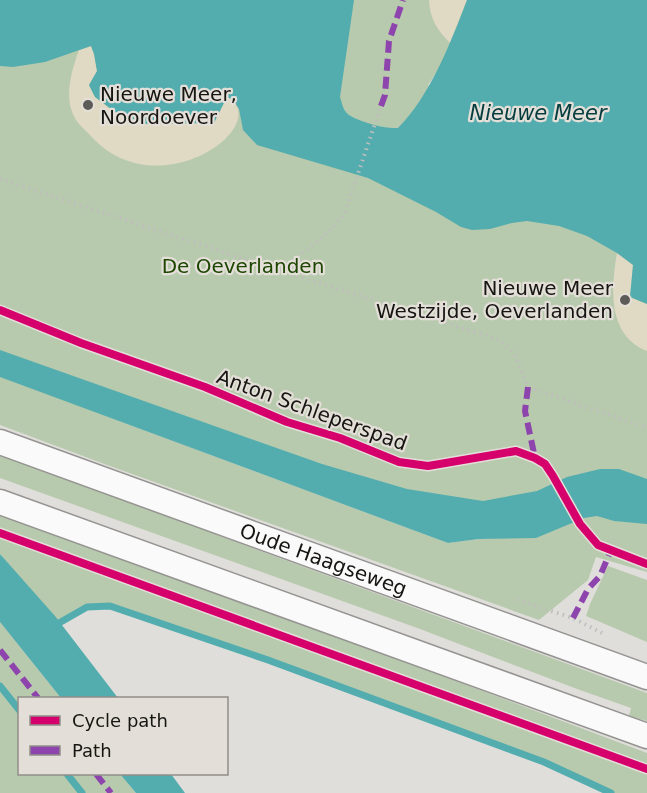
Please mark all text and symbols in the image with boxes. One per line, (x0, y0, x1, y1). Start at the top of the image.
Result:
place label: Nieuwe Meer, Noordoever (100, 82, 237, 129)
marker: Nieuwe Meer, Noordoever (81, 98, 95, 112)
water label: Nieuwe Meer (469, 101, 608, 125)
park label: De Oeverlanden (162, 254, 324, 278)
place label: Nieuwe Meer Westzijde, Oeverlanden (376, 276, 614, 323)
marker: Nieuwe Meer Westzijde, Oeverlanden (618, 293, 632, 307)
street label: Anton Schleperspad (213, 364, 411, 456)
street label: Oude Haagseweg (236, 518, 410, 601)
legend (18, 697, 228, 775)
text: Cycle path (72, 710, 168, 731)
text: Path (72, 740, 112, 761)

